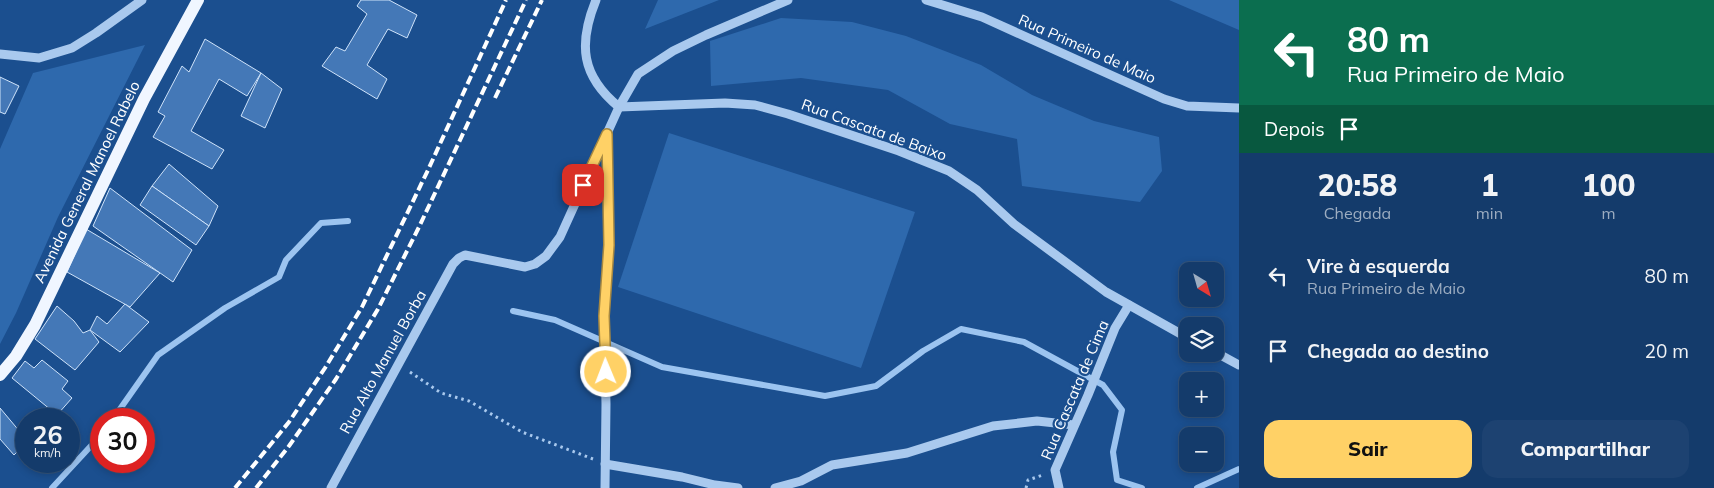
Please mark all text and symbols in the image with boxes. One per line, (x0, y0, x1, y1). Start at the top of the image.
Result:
street label: Rua Primeiro de Maio (1016, 10, 1159, 87)
text: 80 m (1347, 17, 1430, 61)
icon: left (1264, 20, 1329, 85)
text: Rua Primeiro de Maio (1347, 60, 1565, 88)
street label: Avenida General Manoel Rabelo (29, 78, 144, 286)
street label: Rua Cascata de Baixo (799, 94, 949, 165)
icon: arrive (1335, 115, 1363, 143)
text: Depois (1264, 117, 1325, 141)
pin (562, 164, 604, 206)
text: 20:58 (1317, 166, 1397, 204)
text: 1 (1480, 166, 1498, 204)
text: 100 (1582, 166, 1636, 204)
icon: arrive (569, 171, 597, 199)
text: Chegada (1324, 203, 1391, 223)
text: min (1476, 203, 1503, 223)
text: m (1601, 203, 1616, 223)
text: Vire à esquerda (1307, 254, 1450, 278)
north arrow (1179, 262, 1224, 308)
map controls (1179, 262, 1224, 472)
icon: left (1264, 262, 1292, 290)
text: 80 m (1645, 264, 1689, 288)
text: Rua Primeiro de Maio (1307, 278, 1465, 298)
street label: Rua Alto Manuel Borba (335, 287, 430, 437)
street label: Rua Cascata de Cima (1036, 317, 1113, 463)
button: layers (1179, 317, 1224, 362)
icon: arrive (1264, 337, 1292, 365)
text: Chegada ao destino (1307, 339, 1489, 363)
text: 20 m (1645, 339, 1689, 363)
position arrow (579, 345, 631, 397)
button: + (1179, 372, 1224, 417)
speed limit sign: 30 (90, 408, 155, 473)
text: 26 (32, 419, 63, 450)
button: Sair (1264, 420, 1472, 478)
button: Compartilhar (1482, 420, 1689, 478)
button: − (1179, 427, 1224, 472)
text: km/h (34, 445, 61, 460)

